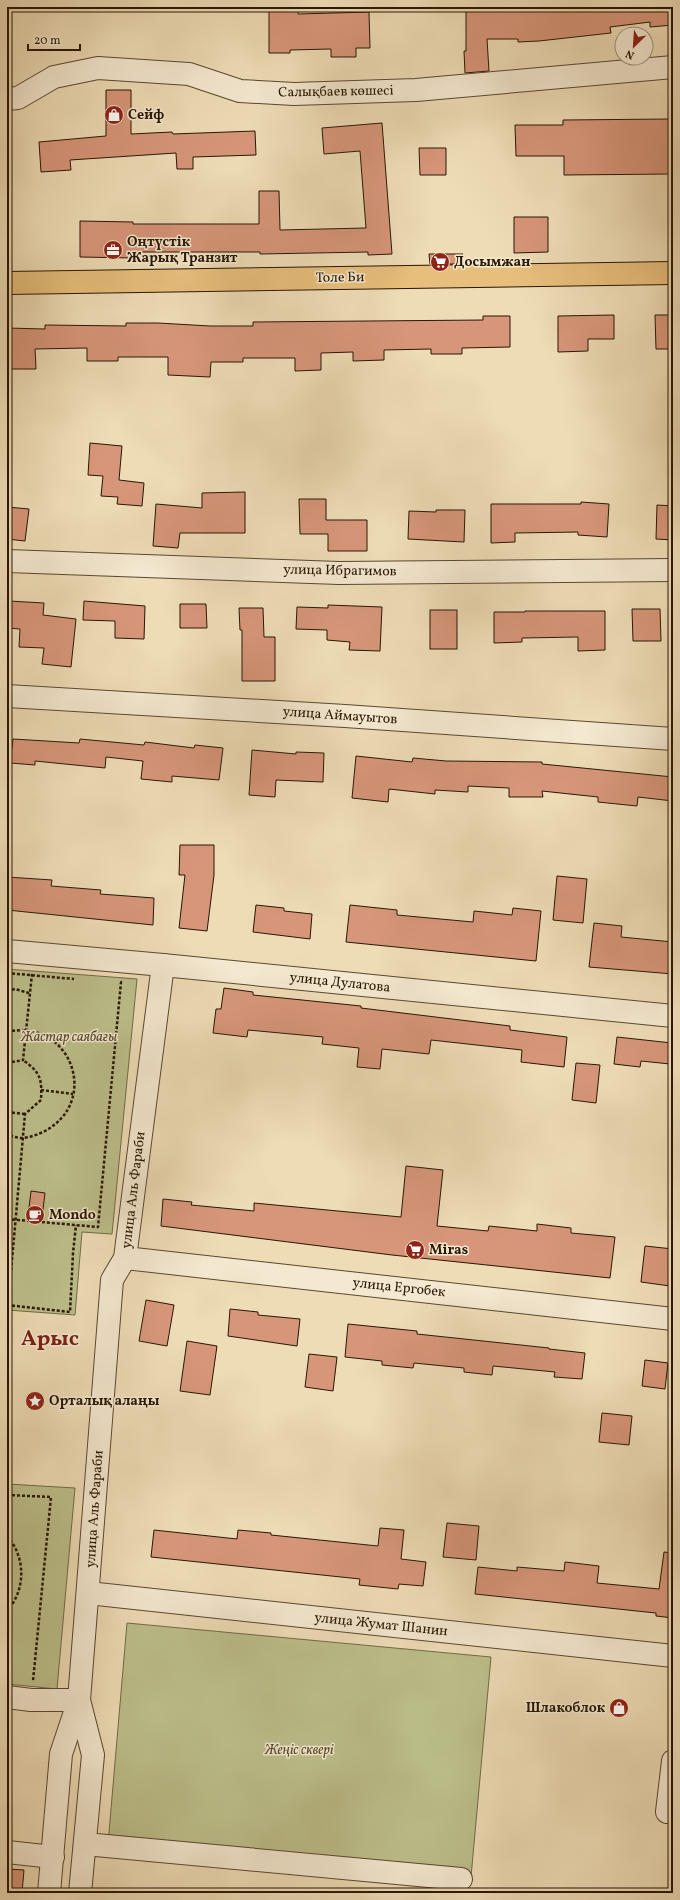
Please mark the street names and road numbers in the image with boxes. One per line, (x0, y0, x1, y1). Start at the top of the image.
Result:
street label: Салықбаев көшесі (278, 81, 394, 103)
street label: Толе Би (315, 268, 365, 288)
street label: улица Ибрагимов (283, 561, 397, 581)
street label: улица Аймауытов (282, 703, 398, 729)
street label: улица Дулатова (289, 968, 391, 998)
street label: улица Аль Фараби (117, 1130, 151, 1250)
street label: улица Ергобек (352, 1274, 447, 1302)
street label: улица Аль Фараби (81, 1449, 109, 1568)
street label: улица Жумат Шанин (313, 1609, 449, 1642)

